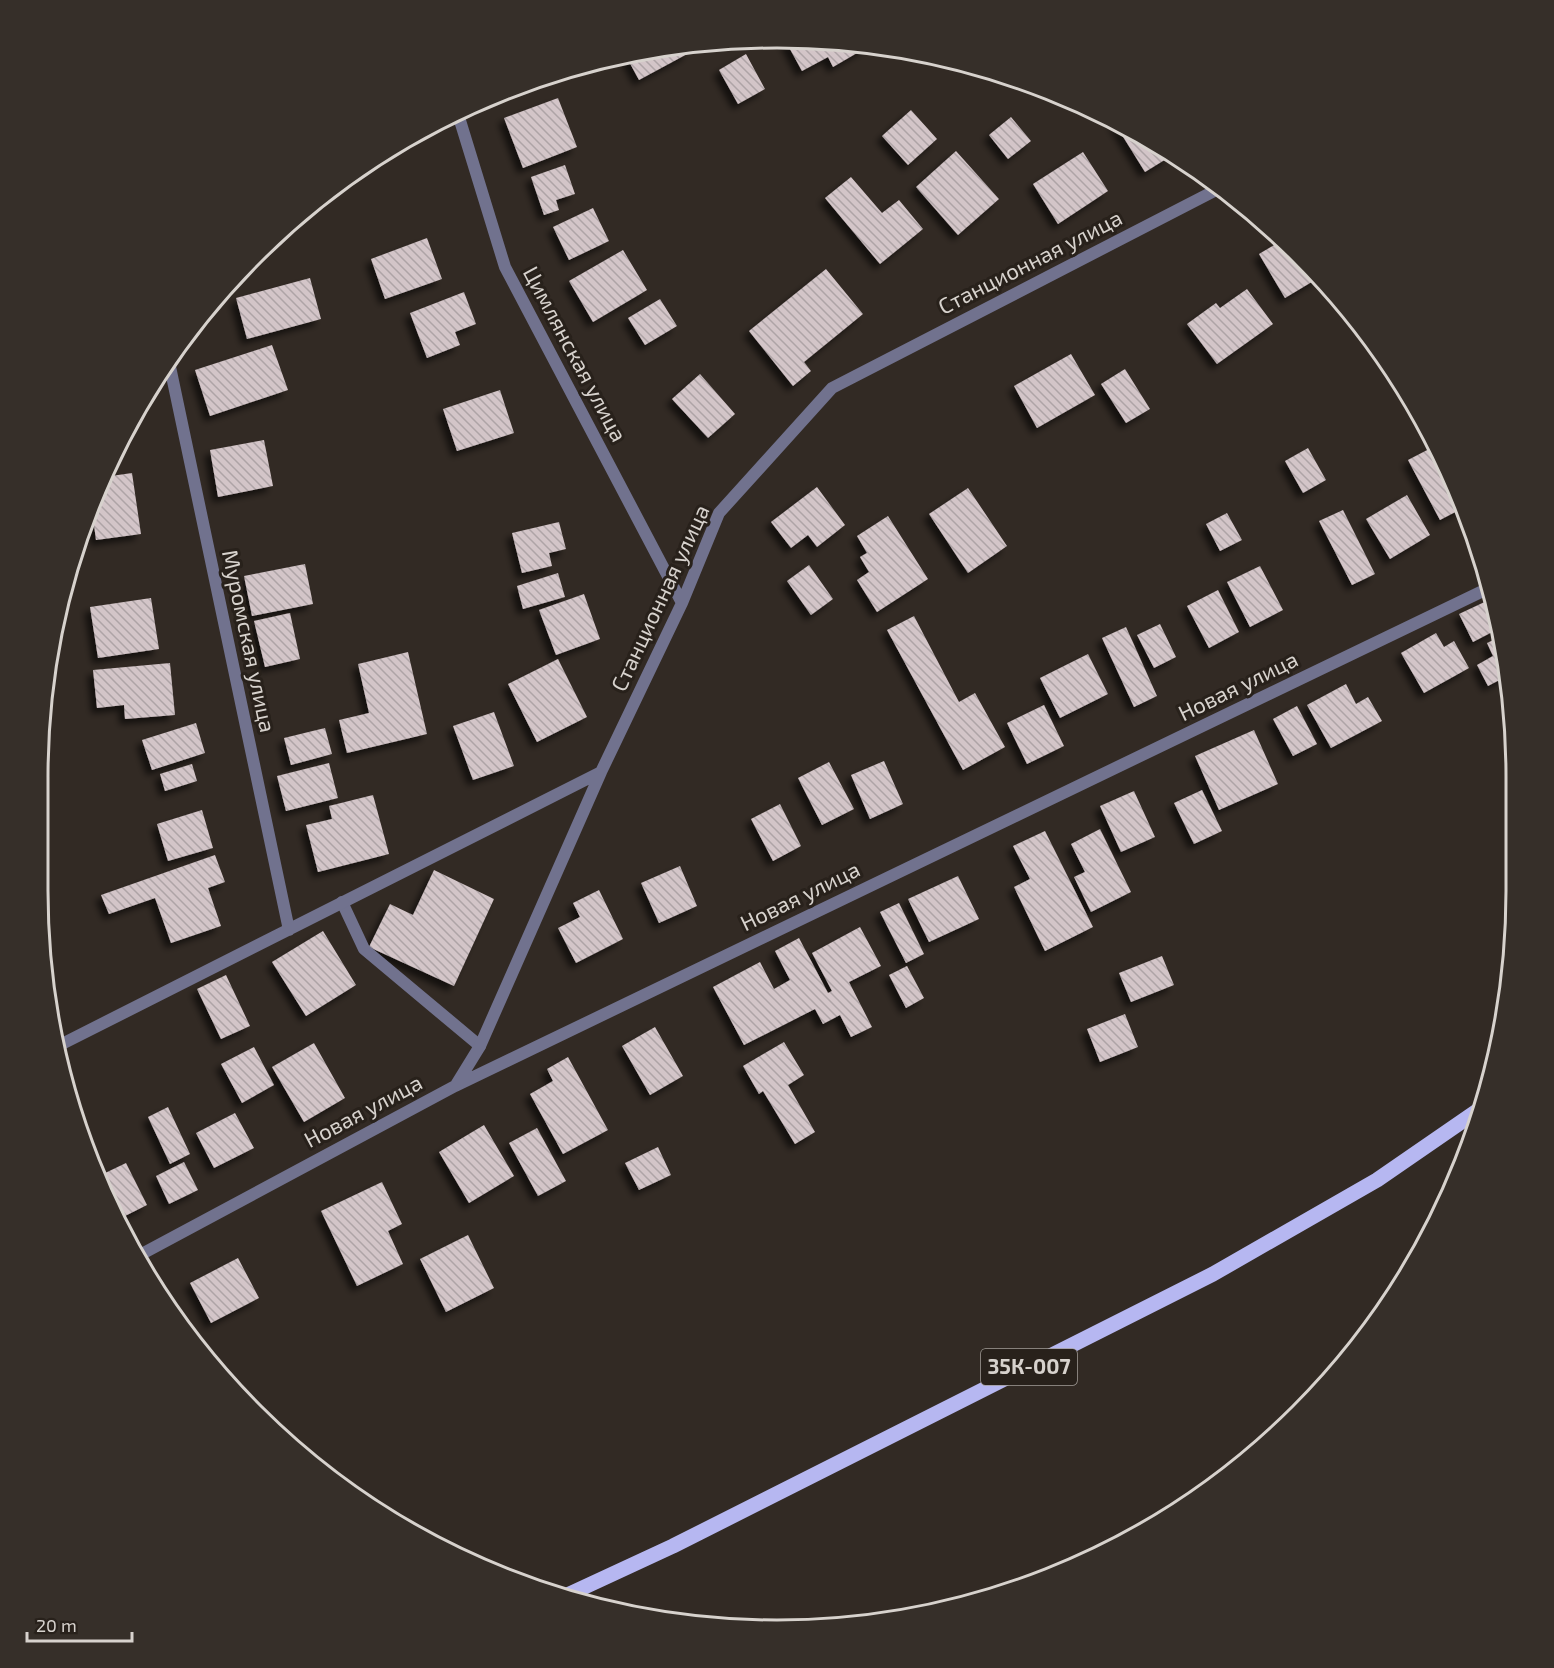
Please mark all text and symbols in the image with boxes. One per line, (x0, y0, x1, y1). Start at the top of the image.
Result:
street label: Станционная улица (933, 203, 1126, 320)
street label: Цимлянская улица (518, 261, 633, 446)
street label: Станционная улица (604, 500, 715, 695)
street label: Муромская улица (217, 547, 282, 735)
street label: Новая улица (1173, 645, 1302, 726)
street label: Новая улица (735, 855, 864, 936)
street label: Новая улица (299, 1068, 426, 1153)
road number: 35К-007 (981, 1349, 1077, 1385)
scale bar (27, 1605, 132, 1643)
text: 20 m (36, 1614, 77, 1636)

